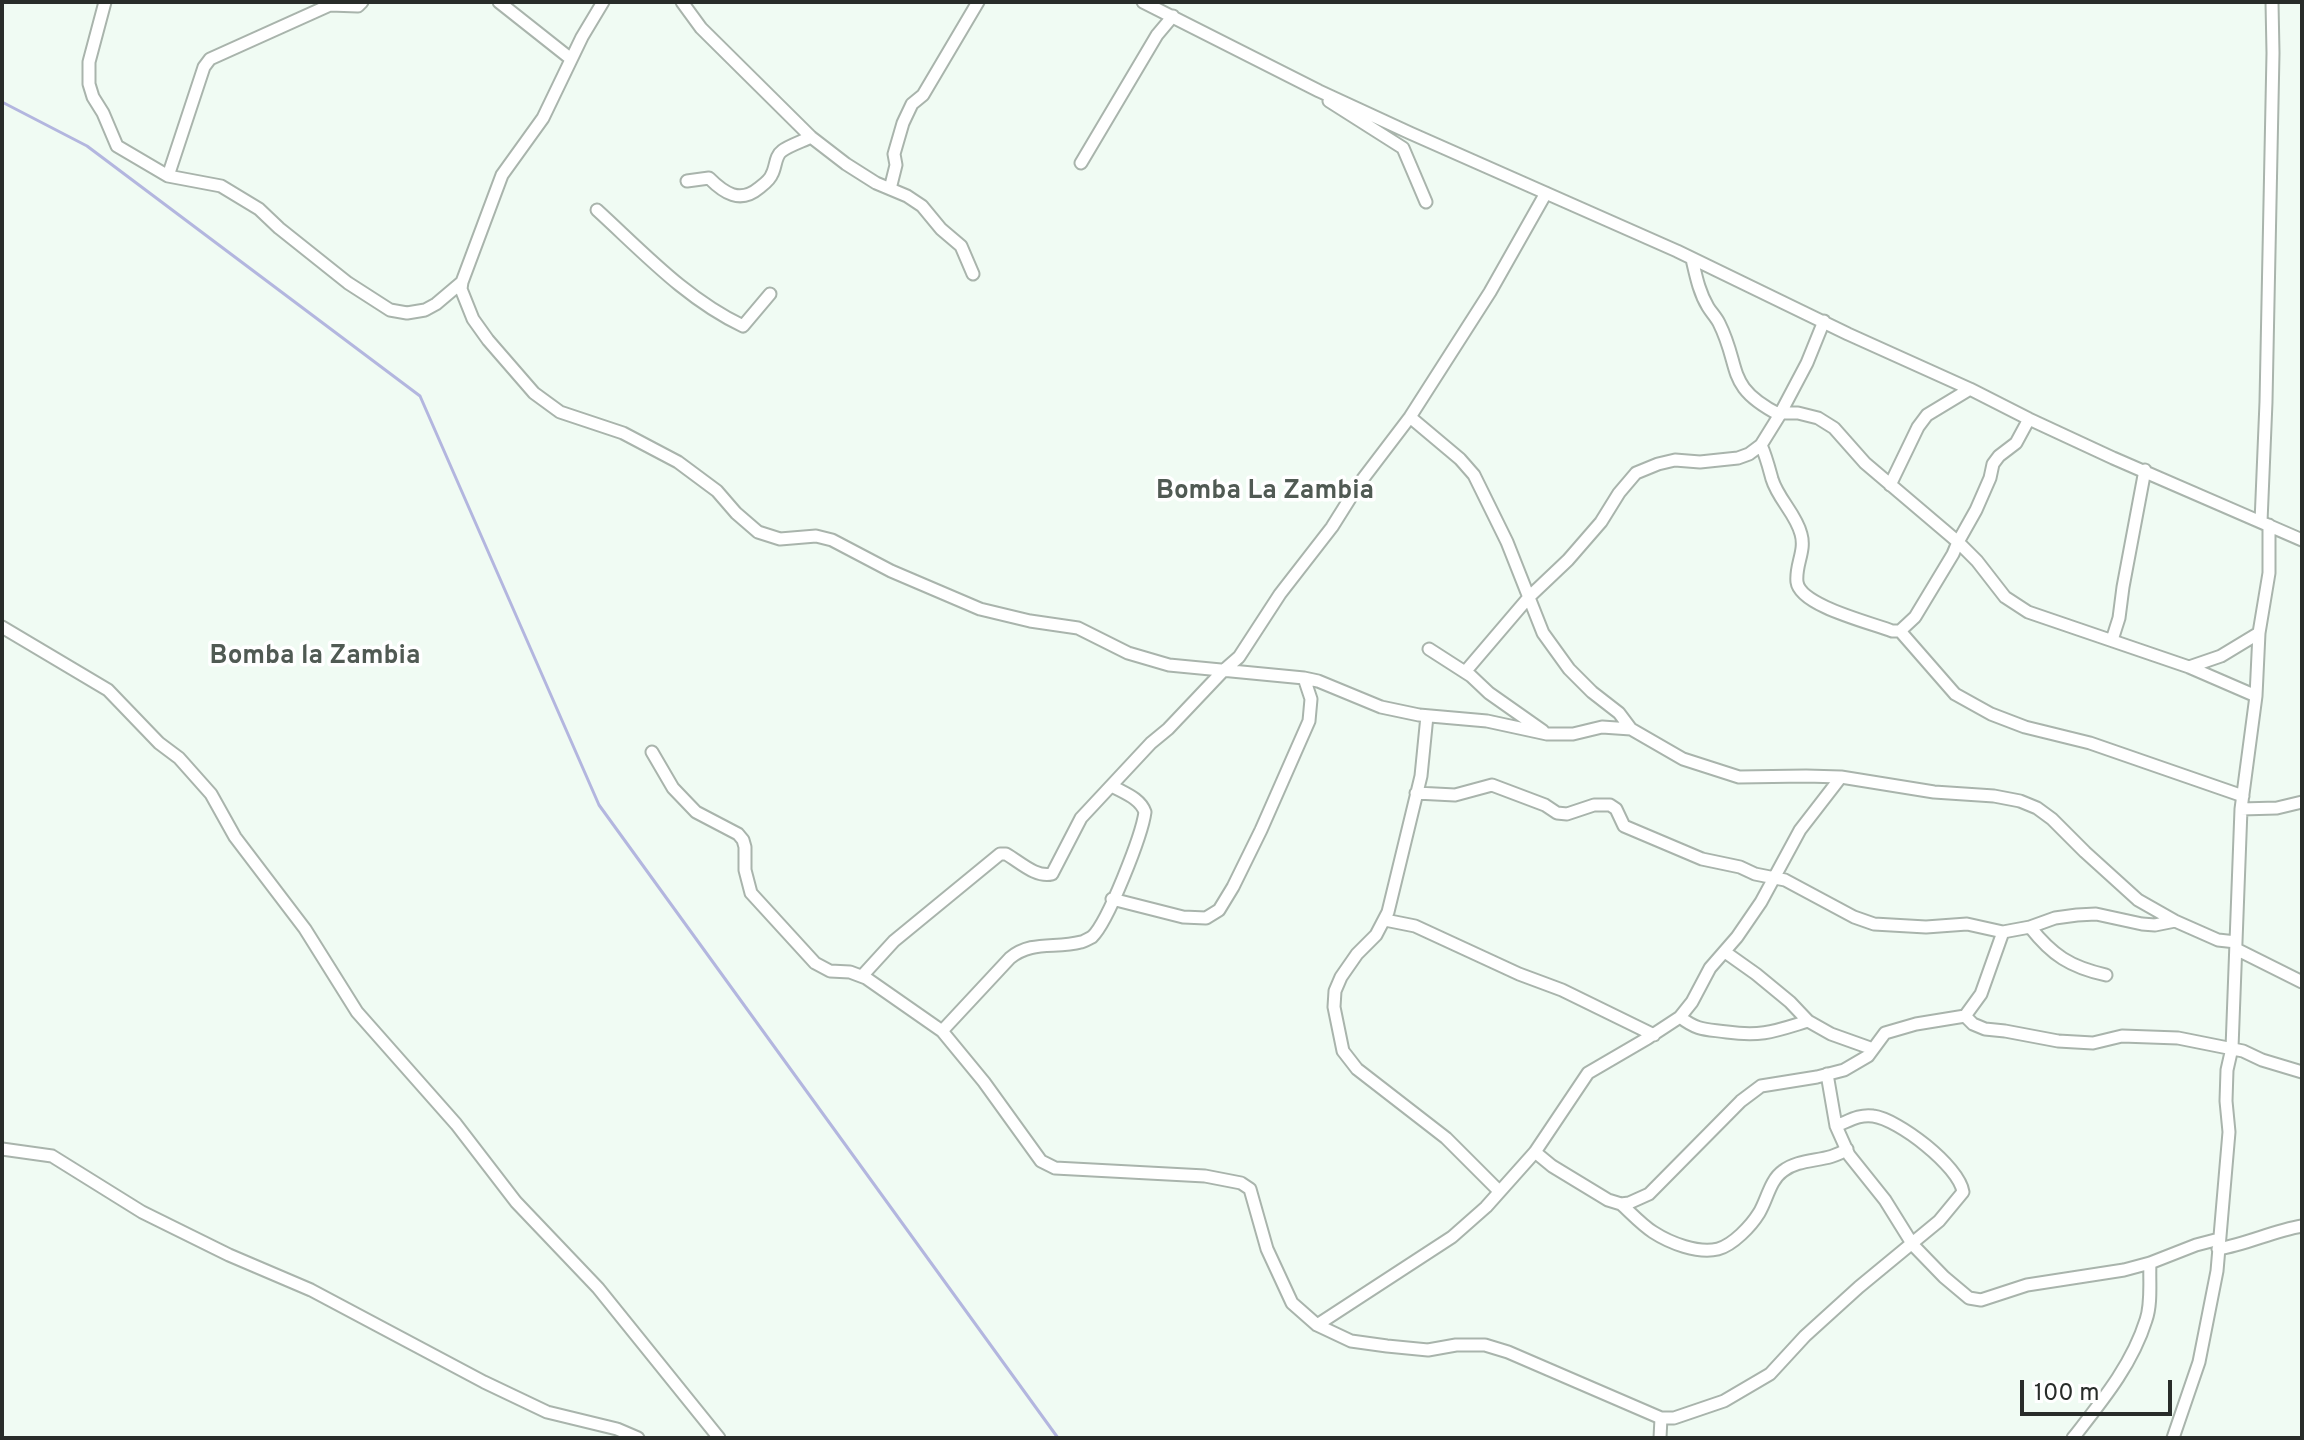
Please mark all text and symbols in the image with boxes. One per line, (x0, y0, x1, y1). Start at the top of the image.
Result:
district label: Bomba La Zambia (1156, 477, 1374, 509)
district label: Bomba la Zambia (210, 642, 420, 674)
scale bar (2024, 1364, 2176, 1414)
text: 100 m (2034, 1379, 2100, 1409)

